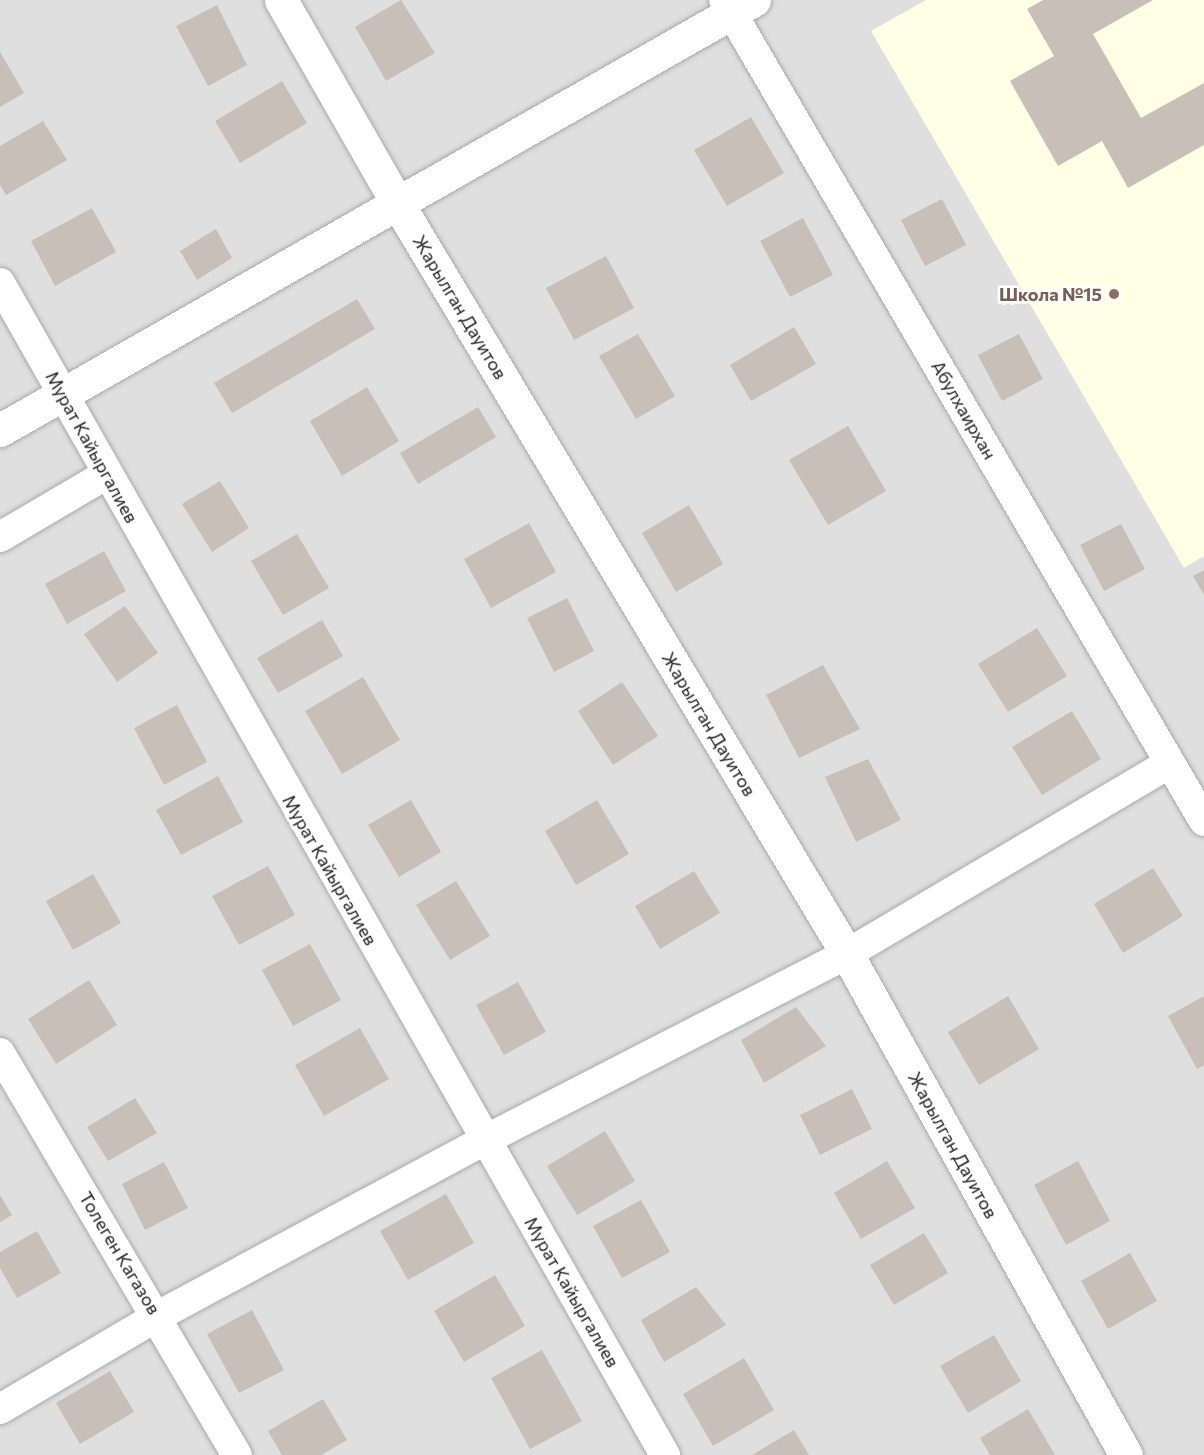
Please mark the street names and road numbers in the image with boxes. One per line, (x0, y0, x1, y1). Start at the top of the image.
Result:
street label: Жарылган Дауитов (408, 231, 512, 383)
street label: Абулхаирхан (927, 357, 1001, 463)
street label: Мурат Кайыргалиев (41, 367, 143, 527)
street label: Жарылган Дауитов (657, 648, 761, 800)
street label: Мурат Кайыргалиев (278, 791, 382, 949)
street label: Жарылган Дауитов (904, 1068, 1002, 1222)
street label: Толеген Кагазов (75, 1188, 165, 1318)
street label: Мурат Кайыргалиев (520, 1213, 624, 1371)

